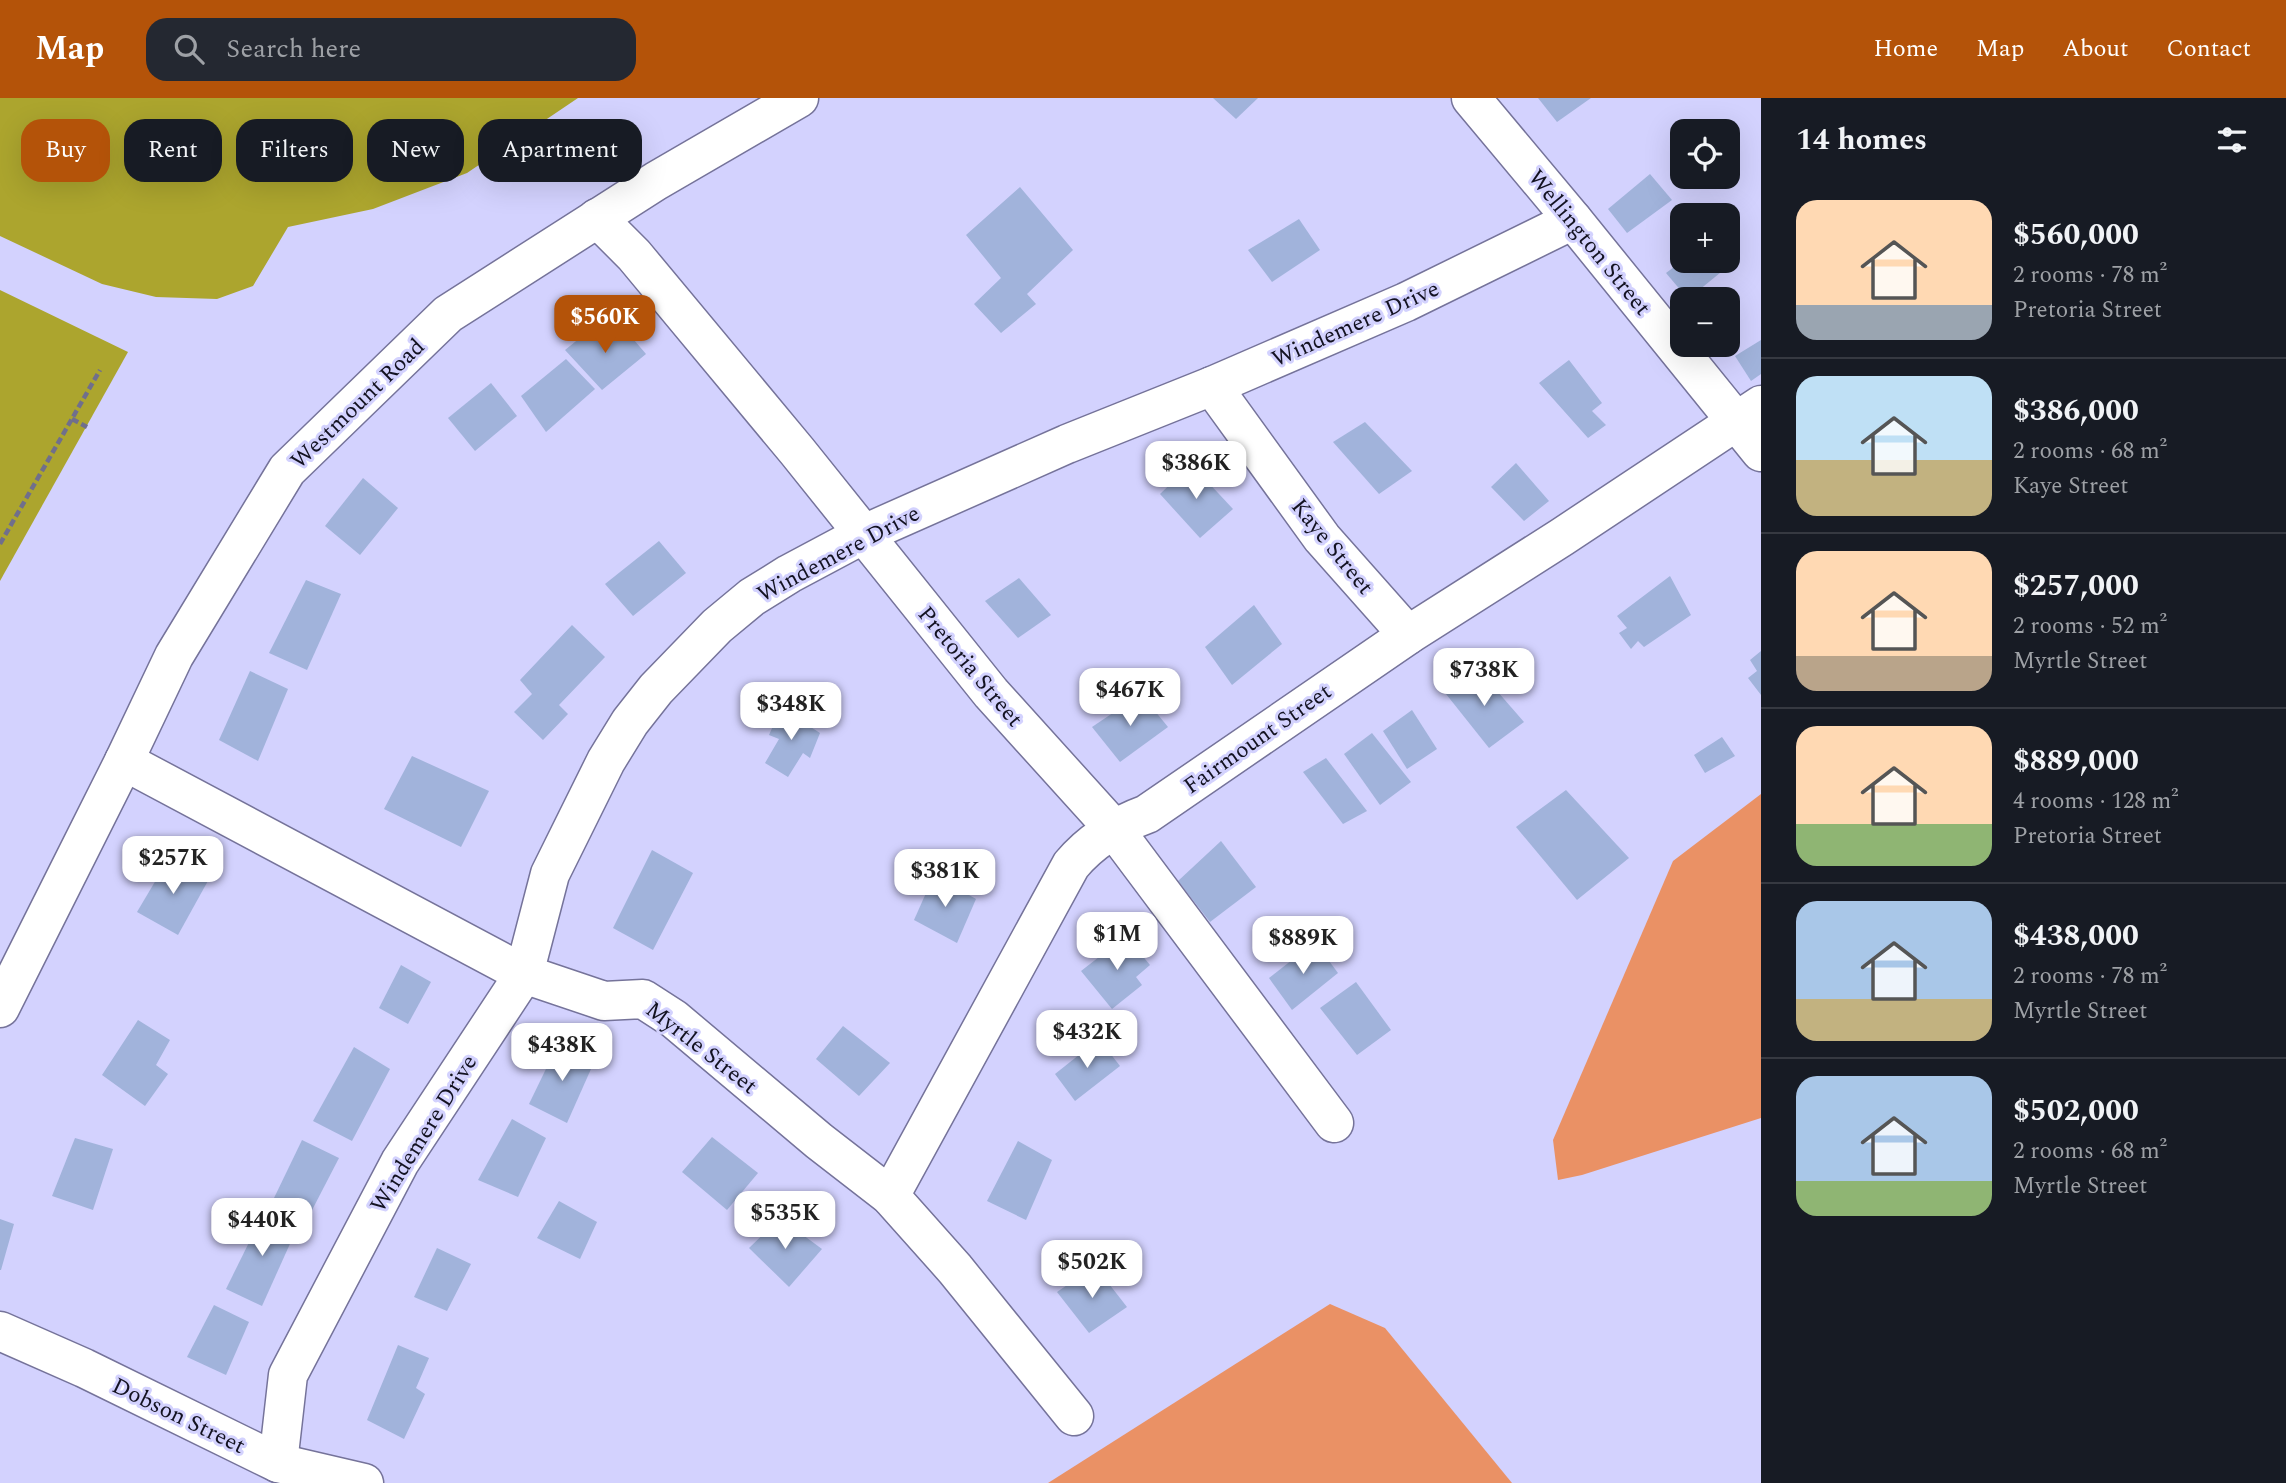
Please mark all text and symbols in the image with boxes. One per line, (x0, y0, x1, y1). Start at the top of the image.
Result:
search box (146, 18, 636, 81)
text: Map (35, 24, 104, 74)
text: Search here (226, 29, 361, 69)
icon: search (170, 30, 208, 68)
text: Home (1873, 31, 1938, 67)
text: Map (1976, 31, 2024, 67)
text: About (2062, 31, 2128, 67)
text: Contact (2166, 31, 2251, 67)
text: 14 homes (1796, 117, 1927, 163)
chip: Buy (21, 119, 110, 182)
chip: Rent (124, 119, 222, 182)
chip: Filters (236, 119, 353, 182)
chip: New (367, 119, 464, 182)
chip: Apartment (478, 119, 642, 182)
map controls (1670, 119, 1740, 357)
button: locate (1670, 119, 1740, 189)
icon: filters (2213, 121, 2251, 159)
street label: Wellington Street (1519, 162, 1659, 324)
button: + (1670, 203, 1740, 273)
text: $560,000 (2013, 212, 2139, 258)
icon: home (1852, 228, 1936, 312)
text: 2 rooms · 78 m² (2013, 258, 2167, 293)
street label: Windemere Drive (1266, 272, 1445, 377)
button: − (1670, 287, 1740, 357)
text: Pretoria Street (2013, 293, 2162, 328)
pin: $560K (556, 296, 654, 355)
text: $560K (570, 300, 640, 335)
street label: Westmount Road (283, 330, 433, 478)
text: $386,000 (2013, 388, 2139, 434)
icon: home (1852, 404, 1936, 488)
text: 2 rooms · 68 m² (2013, 434, 2167, 469)
pin: $386K (1147, 442, 1245, 501)
text: $386K (1161, 446, 1231, 481)
text: Kaye Street (2013, 469, 2128, 504)
street label: Kaye Street (1282, 491, 1382, 603)
street label: Windemere Drive (751, 497, 926, 612)
text: $257,000 (2013, 563, 2139, 609)
icon: home (1852, 579, 1936, 663)
street label: Pretoria Street (909, 599, 1031, 735)
text: 2 rooms · 52 m² (2013, 609, 2167, 644)
text: Myrtle Street (2013, 644, 2147, 679)
pin: $738K (1435, 648, 1533, 708)
text: $738K (1449, 653, 1519, 688)
pin: $467K (1081, 668, 1179, 728)
text: $467K (1095, 673, 1165, 708)
street label: Fairmount Street (1177, 675, 1339, 803)
pin: $348K (742, 682, 840, 742)
text: $348K (756, 687, 826, 722)
text: $889,000 (2013, 738, 2139, 784)
icon: home (1852, 754, 1936, 838)
text: 4 rooms · 128 m² (2013, 784, 2179, 819)
text: Pretoria Street (2013, 819, 2162, 854)
pin: $257K (124, 836, 222, 896)
text: $257K (138, 841, 208, 876)
pin: $381K (896, 850, 994, 909)
text: $381K (910, 854, 980, 889)
pin: $1M (1083, 912, 1151, 972)
text: $438,000 (2013, 913, 2139, 959)
pin: $889K (1254, 916, 1352, 976)
text: $1M (1093, 917, 1141, 952)
text: $889K (1268, 921, 1338, 956)
icon: home (1852, 929, 1936, 1013)
text: 2 rooms · 78 m² (2013, 959, 2167, 994)
street label: Myrtle Street (637, 993, 765, 1103)
text: Myrtle Street (2013, 994, 2147, 1029)
pin: $432K (1038, 1010, 1136, 1070)
text: $432K (1052, 1015, 1122, 1050)
pin: $438K (513, 1024, 611, 1083)
text: $438K (527, 1028, 597, 1063)
street label: Windemere Drive (362, 1048, 487, 1219)
text: $502,000 (2013, 1088, 2139, 1134)
icon: home (1852, 1104, 1936, 1188)
text: 2 rooms · 68 m² (2013, 1134, 2167, 1169)
text: Myrtle Street (2013, 1169, 2147, 1204)
pin: $535K (736, 1192, 834, 1251)
text: $535K (750, 1196, 820, 1231)
pin: $440K (213, 1198, 311, 1258)
text: $440K (227, 1203, 297, 1238)
pin: $502K (1043, 1240, 1141, 1300)
text: $502K (1057, 1245, 1127, 1280)
street label: Dobson Street (106, 1369, 251, 1464)

